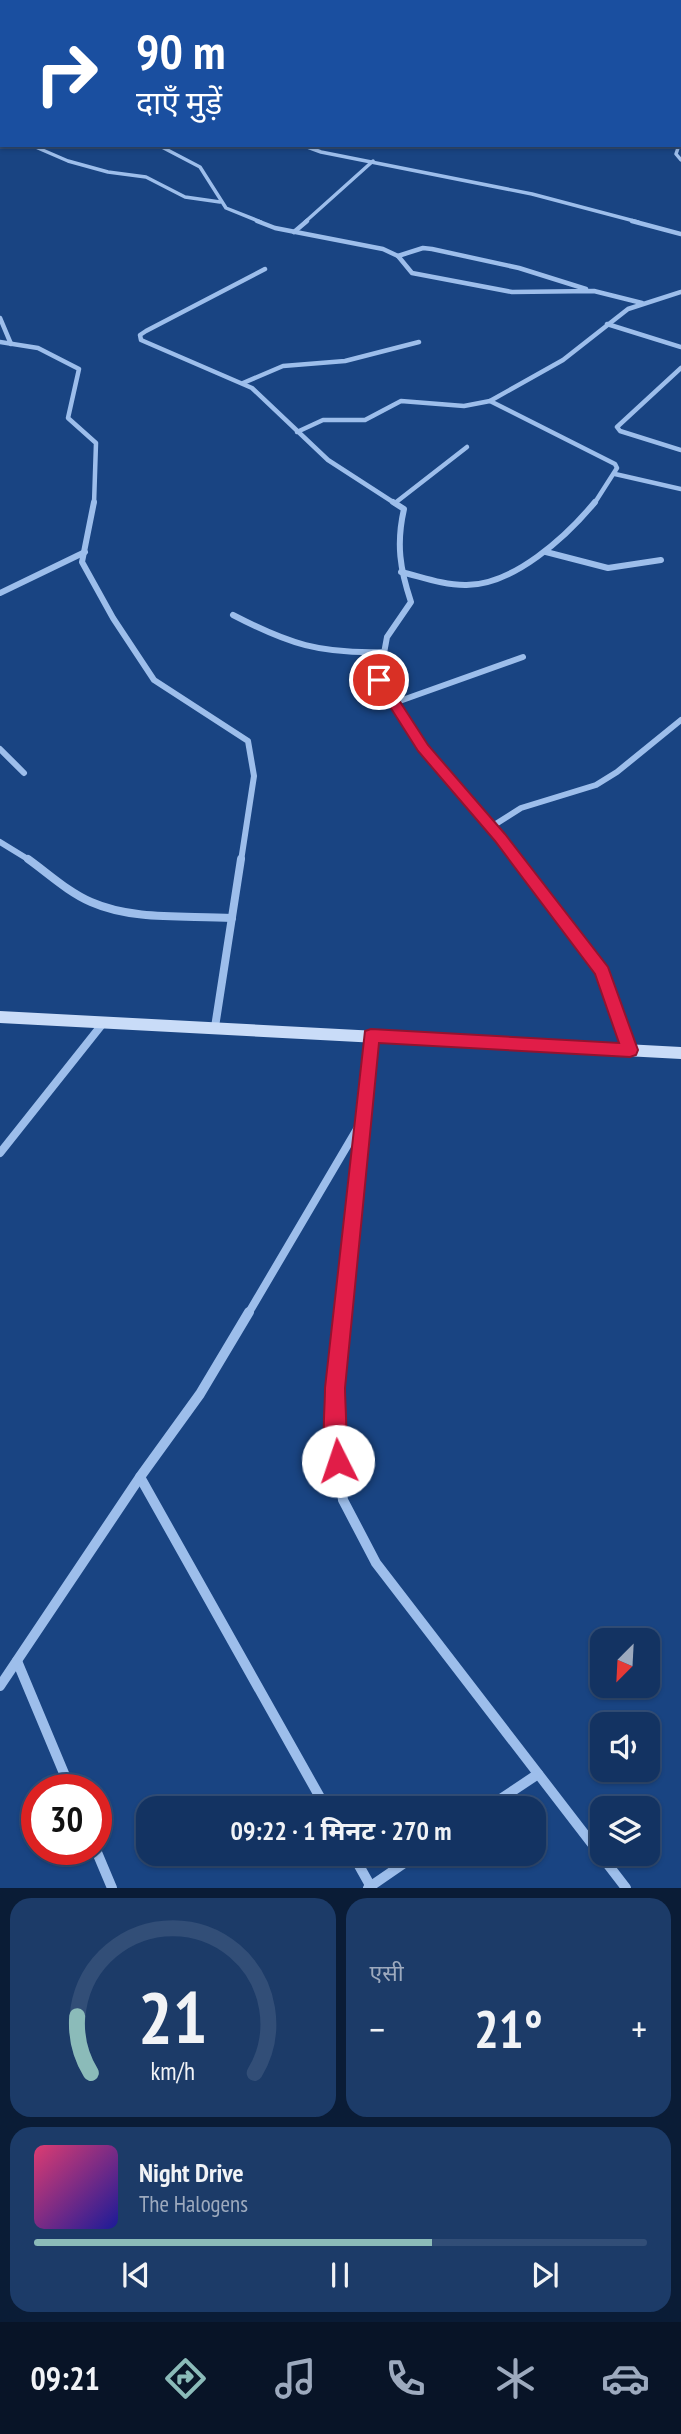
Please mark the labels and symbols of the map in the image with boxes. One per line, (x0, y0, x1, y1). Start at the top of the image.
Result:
pin (349, 650, 409, 710)
position arrow (301, 1424, 375, 1498)
north arrow (590, 1628, 660, 1698)
speed limit sign: 30 (21, 1774, 112, 1865)

